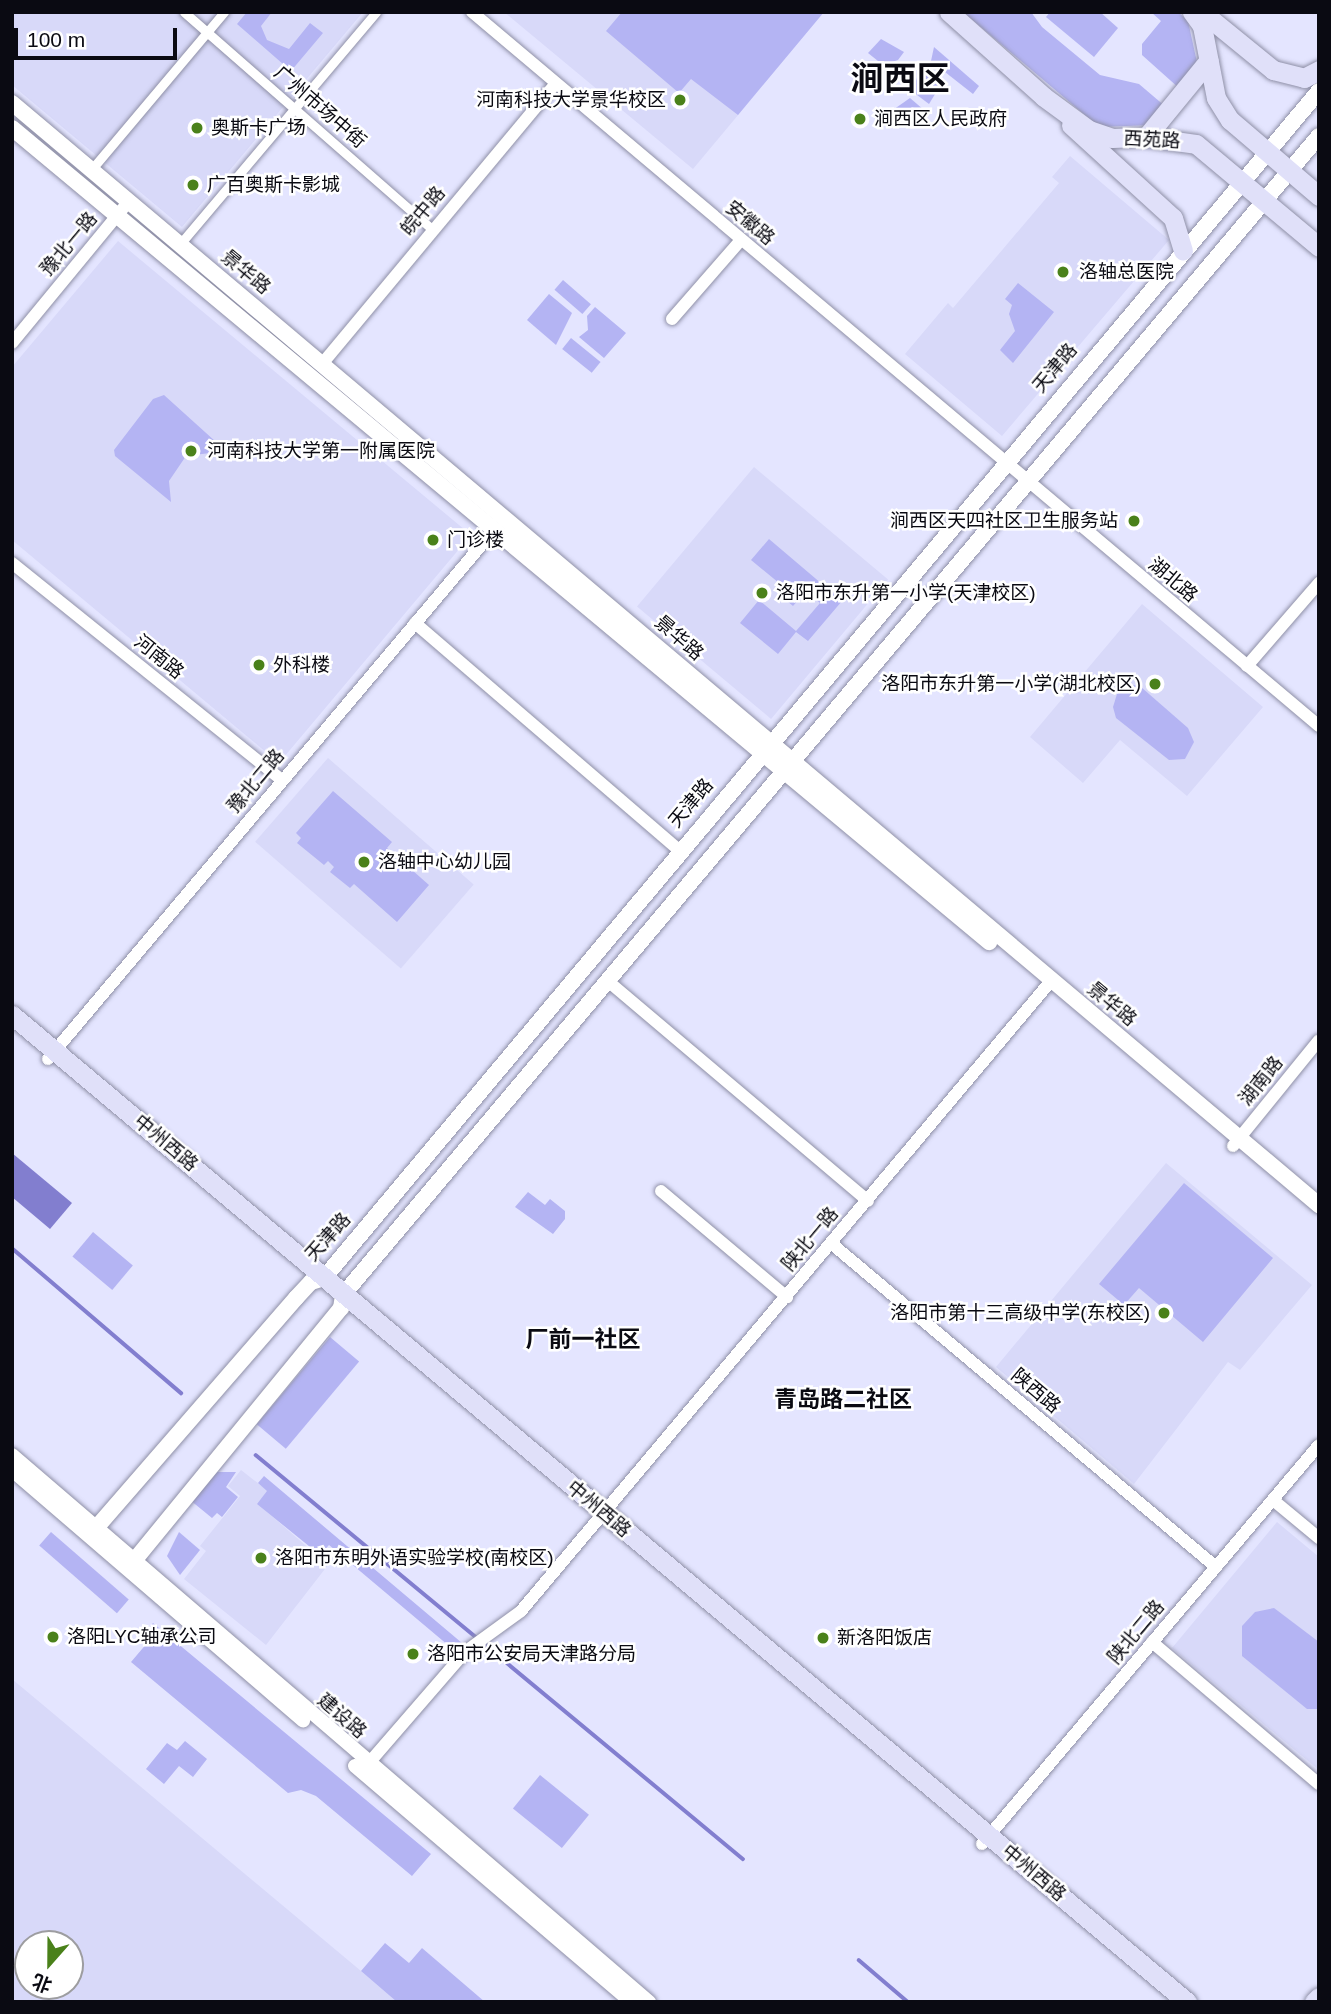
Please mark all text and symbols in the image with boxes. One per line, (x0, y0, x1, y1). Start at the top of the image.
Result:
scale bar (18, 14, 180, 58)
text: 100 m (27, 28, 85, 51)
district label: 涧西区 (851, 59, 949, 99)
street label: 广州市场中街 (270, 61, 370, 153)
place label: 河南科技大学景华校区 (476, 89, 666, 111)
marker: 河南科技大学景华校区 (672, 92, 688, 108)
place label: 涧西区人民政府 (874, 108, 1007, 130)
marker: 涧西区人民政府 (852, 111, 868, 127)
place label: 奥斯卡广场 (211, 117, 306, 139)
marker: 奥斯卡广场 (189, 120, 205, 136)
street label: 西苑路 (1123, 127, 1181, 153)
place label: 广百奥斯卡影城 (207, 174, 340, 196)
marker: 广百奥斯卡影城 (185, 177, 201, 193)
street label: 皖中路 (396, 182, 450, 240)
street label: 安徽路 (721, 196, 779, 250)
street label: 豫北一路 (36, 208, 102, 280)
street label: 景华路 (217, 245, 275, 299)
place label: 洛轴总医院 (1079, 261, 1174, 283)
marker: 洛轴总医院 (1053, 262, 1073, 282)
street label: 天津路 (1028, 339, 1082, 397)
place label: 河南科技大学第一附属医院 (207, 440, 435, 462)
marker: 河南科技大学第一附属医院 (181, 441, 201, 461)
place label: 涧西区天四社区卫生服务站 (890, 510, 1118, 532)
marker: 涧西区天四社区卫生服务站 (1124, 511, 1144, 531)
place label: 门诊楼 (447, 529, 504, 551)
marker: 门诊楼 (425, 532, 441, 548)
street label: 湖北路 (1144, 553, 1202, 607)
place label: 洛阳市东升第一小学(天津校区) (776, 582, 1036, 604)
marker: 洛阳市东升第一小学(天津校区) (754, 585, 770, 601)
street label: 景华路 (650, 611, 708, 665)
street label: 河南路 (130, 630, 188, 684)
place label: 外科楼 (273, 654, 330, 676)
marker: 外科楼 (251, 657, 267, 673)
place label: 洛阳市东升第一小学(湖北校区) (881, 673, 1141, 695)
marker: 洛阳市东升第一小学(湖北校区) (1147, 676, 1163, 692)
street label: 豫北二路 (223, 745, 289, 817)
street label: 天津路 (664, 774, 718, 832)
place label: 洛轴中心幼儿园 (378, 851, 511, 873)
marker: 洛轴中心幼儿园 (356, 854, 372, 870)
street label: 景华路 (1083, 977, 1141, 1031)
street label: 湖南路 (1234, 1052, 1288, 1110)
street label: 中州西路 (130, 1110, 202, 1176)
street label: 陕北一路 (777, 1203, 843, 1275)
street label: 天津路 (300, 1208, 356, 1266)
place label: 洛阳市第十三高级中学(东校区) (890, 1302, 1150, 1324)
marker: 洛阳市第十三高级中学(东校区) (1156, 1305, 1172, 1321)
district label: 厂前一社区 (526, 1325, 640, 1353)
street label: 陕西路 (1007, 1364, 1065, 1418)
district label: 青岛路二社区 (774, 1385, 912, 1413)
street label: 中州西路 (563, 1476, 635, 1542)
place label: 洛阳市东明外语实验学校(南校区) (275, 1547, 554, 1569)
marker: 洛阳市东明外语实验学校(南校区) (253, 1550, 269, 1566)
street label: 陕北二路 (1103, 1596, 1169, 1668)
place label: 洛阳LYC轴承公司 (67, 1626, 217, 1648)
place label: 新洛阳饭店 (837, 1627, 932, 1649)
marker: 洛阳LYC轴承公司 (45, 1629, 61, 1645)
marker: 新洛阳饭店 (815, 1630, 831, 1646)
place label: 洛阳市公安局天津路分局 (427, 1643, 636, 1665)
marker: 洛阳市公安局天津路分局 (405, 1646, 421, 1662)
street label: 建设路 (313, 1689, 371, 1743)
street label: 中州西路 (998, 1840, 1070, 1906)
north arrow (14, 1930, 84, 2000)
text: 北 (29, 1970, 55, 1996)

